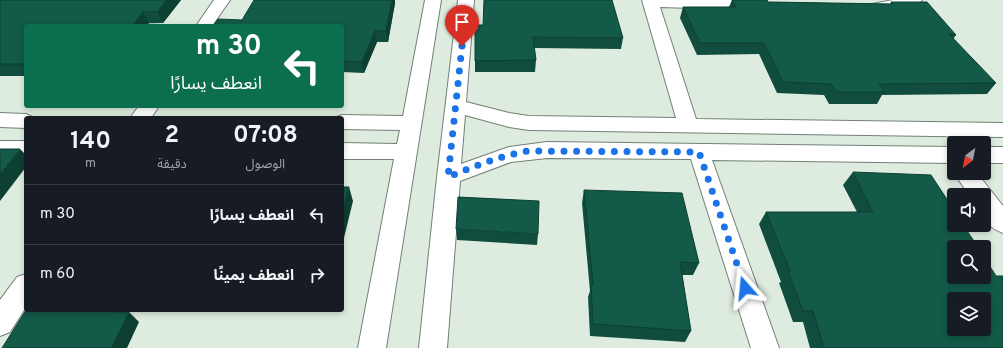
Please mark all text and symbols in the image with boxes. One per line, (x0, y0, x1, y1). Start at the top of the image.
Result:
pin (445, 5, 479, 46)
icon: arrive (451, 11, 473, 33)
text: 30 m (196, 29, 262, 65)
icon: left (276, 40, 328, 92)
text: انعطف يسارًا (170, 73, 262, 96)
text: 2 (165, 121, 179, 151)
text: 07:08 (233, 121, 298, 151)
text: 140 (70, 127, 111, 157)
north arrow (947, 136, 991, 180)
map controls (947, 136, 991, 336)
text: m (85, 156, 96, 172)
text: دقيقة (157, 157, 187, 173)
text: الوصول (246, 157, 285, 173)
button: sound (947, 188, 991, 232)
icon: left (306, 204, 328, 226)
text: 30 m (40, 205, 75, 224)
text: انعطف يسارًا (210, 207, 294, 226)
button: search (947, 240, 991, 284)
icon: right (306, 264, 328, 286)
text: 60 m (40, 265, 75, 284)
text: انعطف يمينًا (214, 267, 294, 286)
position arrow (724, 267, 766, 309)
button: layers (947, 292, 991, 336)

